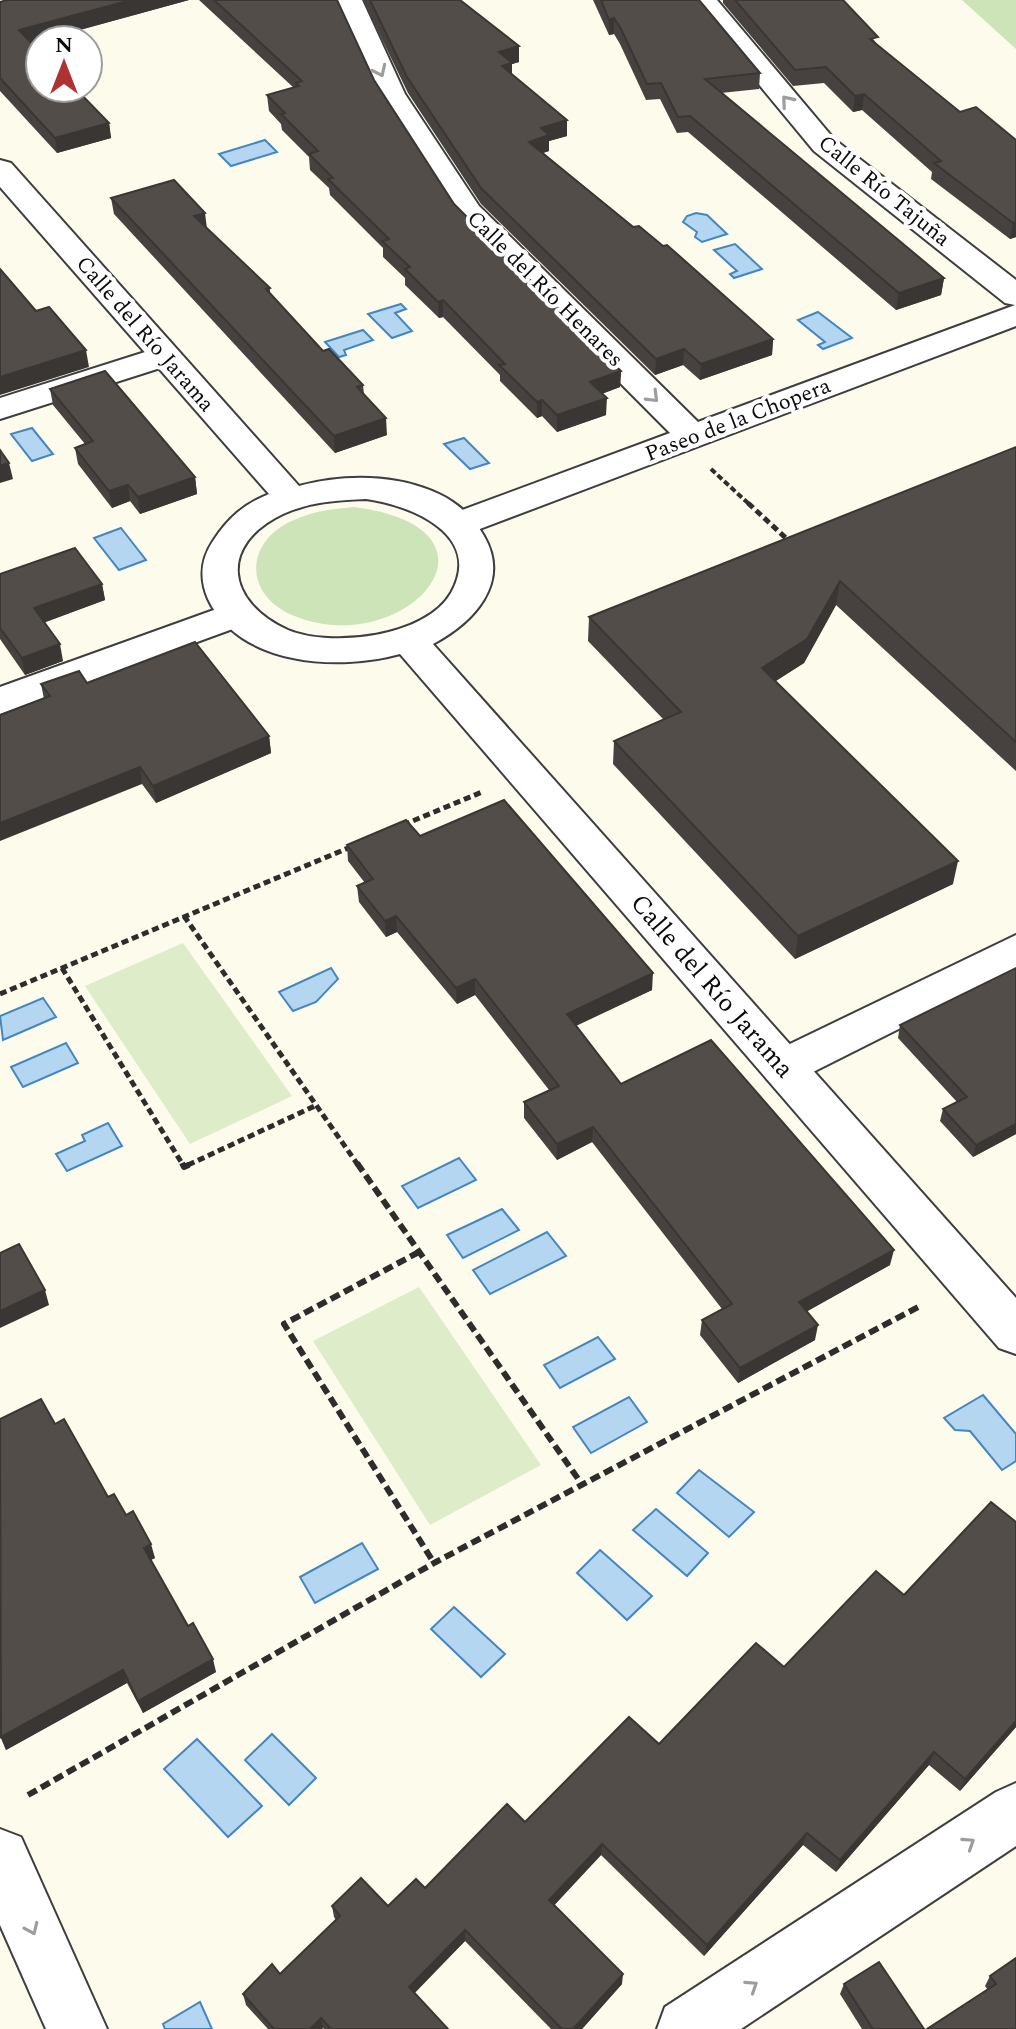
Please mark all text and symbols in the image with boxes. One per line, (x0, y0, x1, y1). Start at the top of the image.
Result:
north arrow (24, 24, 104, 104)
text: N (55, 29, 73, 62)
one-way arrow (370, 63, 386, 77)
one-way arrow (782, 96, 797, 110)
street label: Calle Río Tajuña (811, 127, 957, 255)
street label: Calle del Río Henares (459, 203, 631, 375)
street label: Calle del Río Jarama (68, 249, 222, 419)
street label: Paseo de la Chopera (640, 369, 836, 471)
one-way arrow (644, 388, 658, 402)
street label: Calle del Río Jarama (620, 885, 804, 1087)
one-way arrow (960, 1838, 975, 1853)
one-way arrow (22, 1921, 38, 1936)
one-way arrow (743, 1981, 758, 1996)

